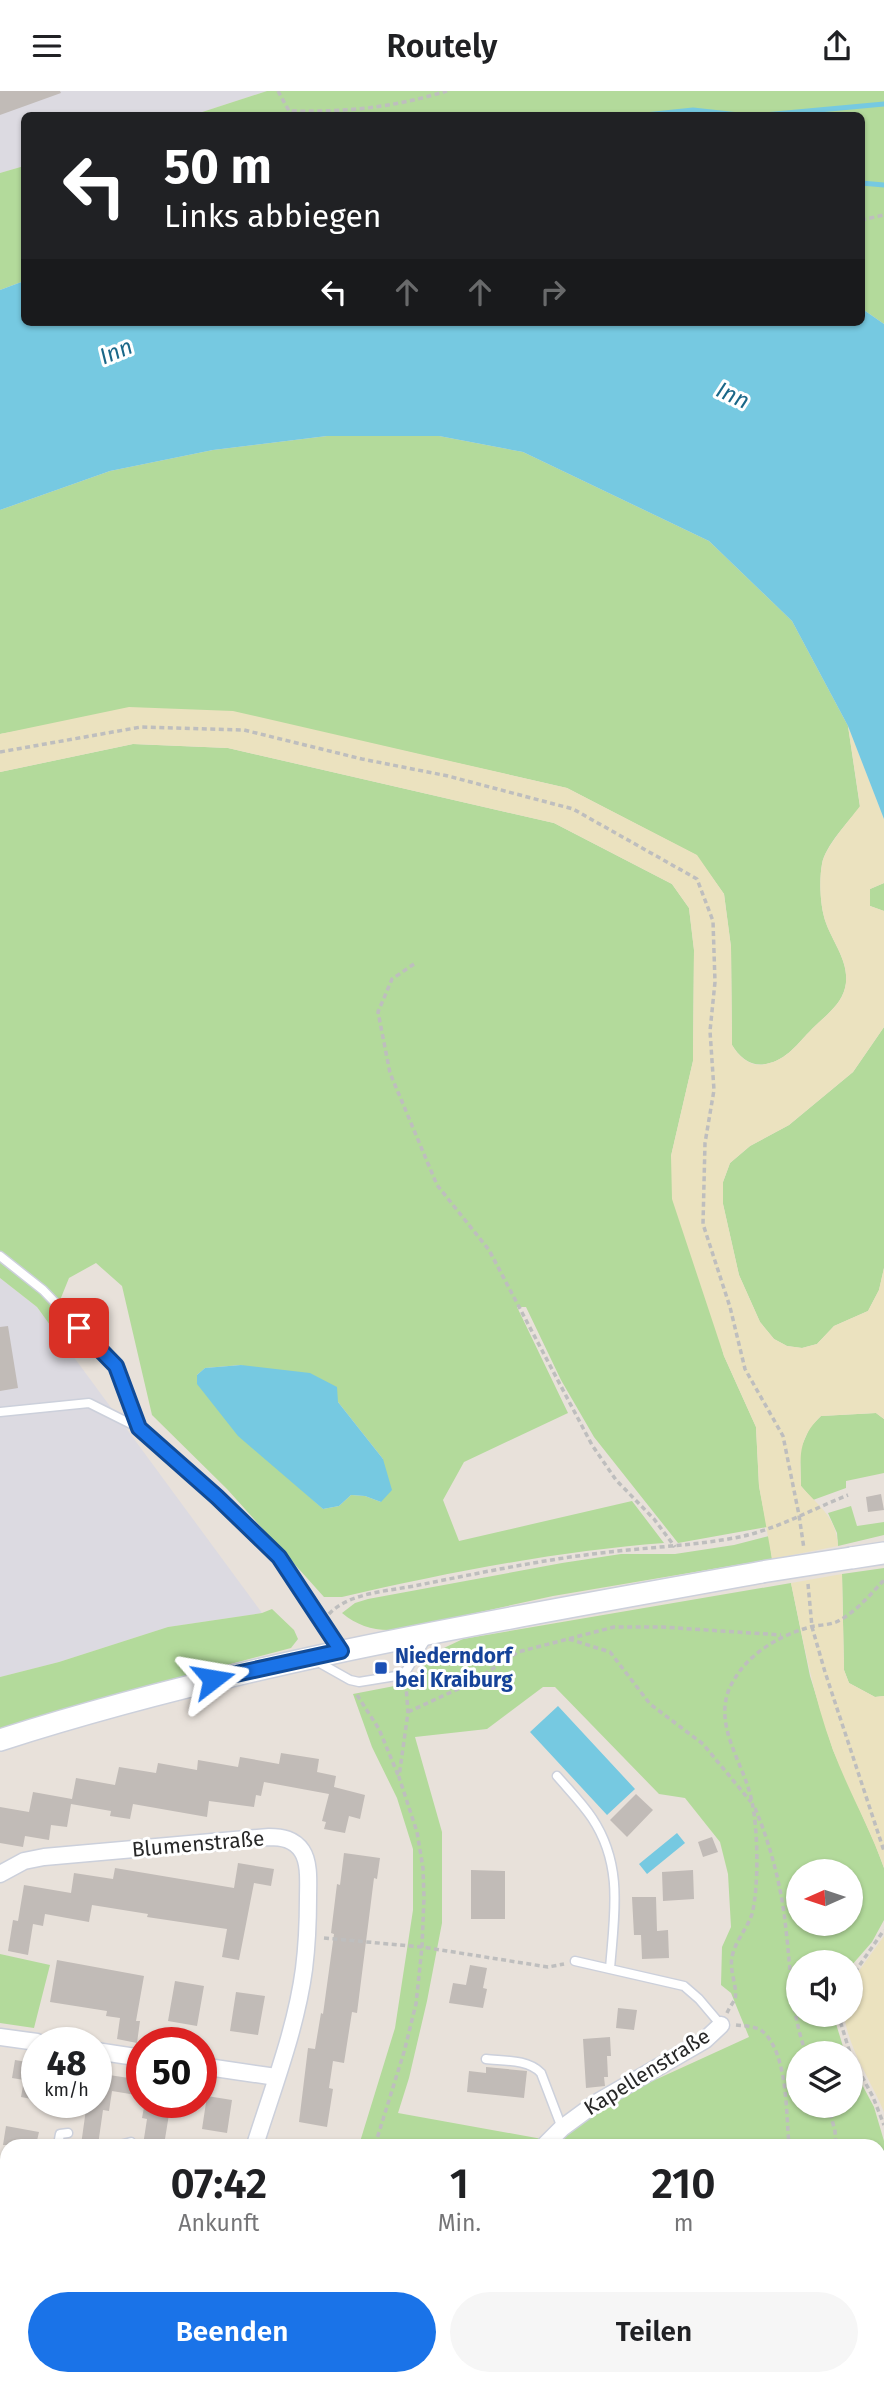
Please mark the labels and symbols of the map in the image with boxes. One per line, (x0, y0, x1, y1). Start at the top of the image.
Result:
water label: Inn (95, 332, 137, 370)
water label: Inn (712, 375, 754, 415)
pin (49, 1298, 109, 1358)
position arrow (176, 1642, 250, 1716)
place label: Niederndorf bei Kraiburg (395, 1643, 514, 1693)
marker: Niederndorf bei Kraiburg (373, 1660, 389, 1676)
street label: Blumenstraße (131, 1825, 265, 1863)
north arrow (786, 1859, 863, 1935)
street label: Kapellenstraße (579, 2023, 715, 2121)
speed limit sign: 50 (126, 2027, 217, 2118)

